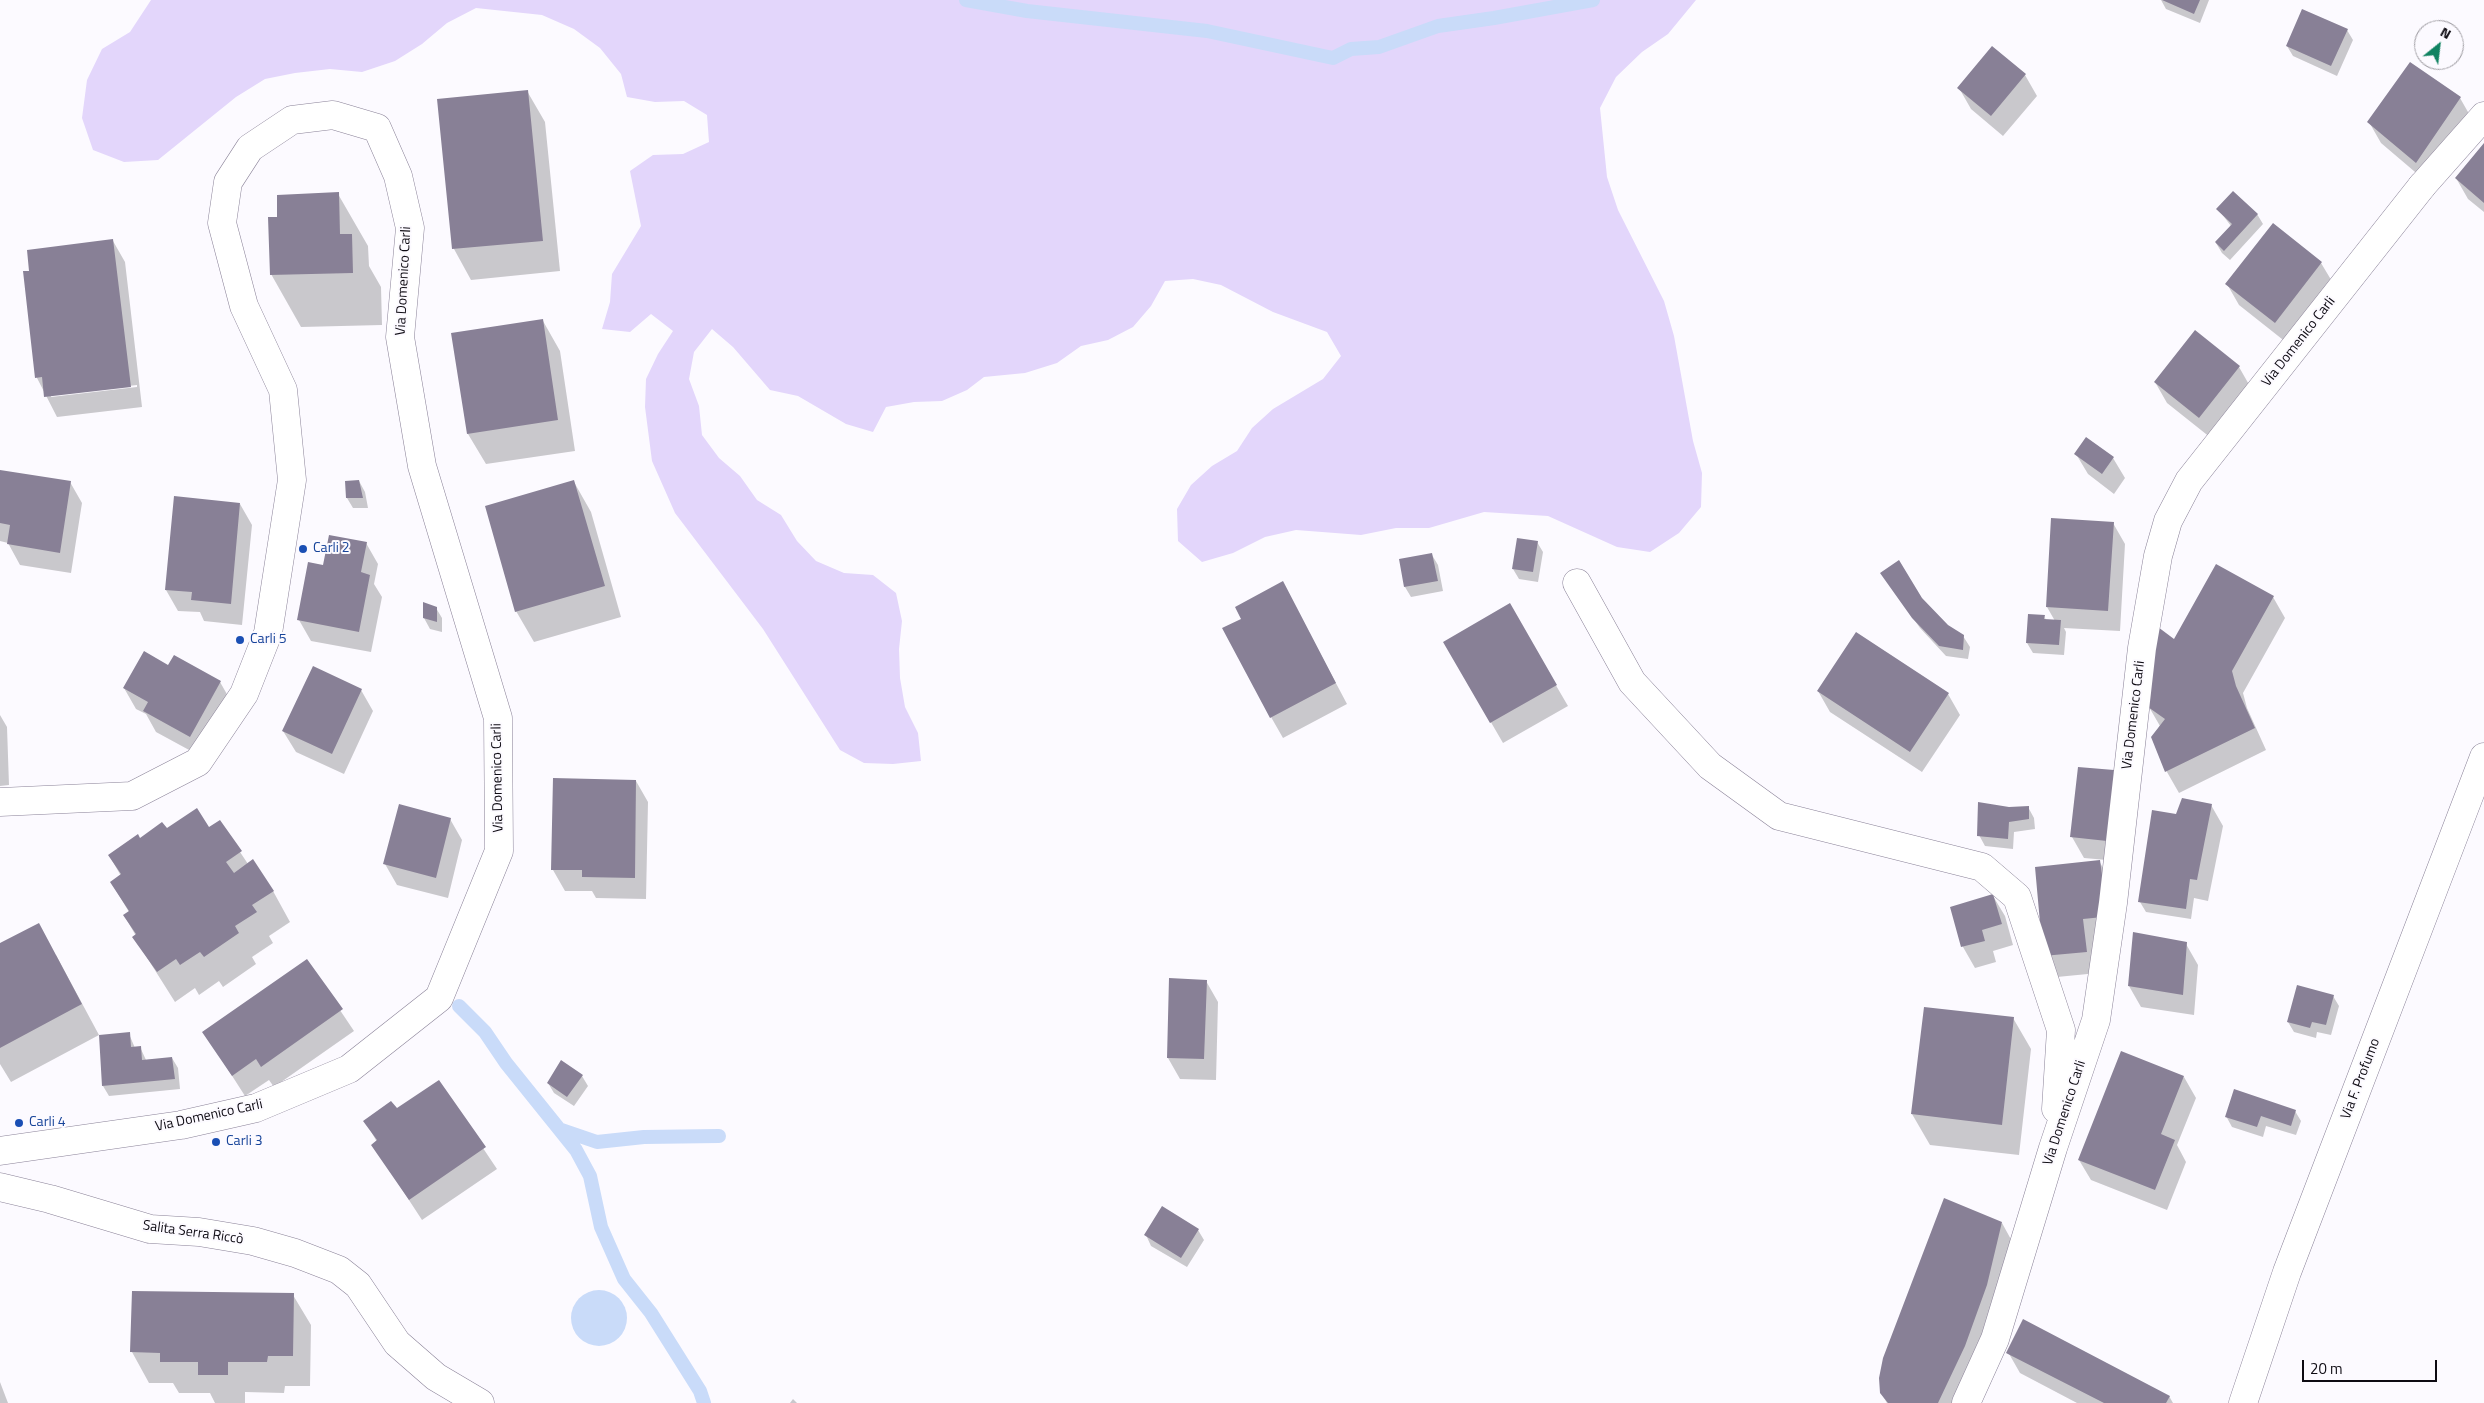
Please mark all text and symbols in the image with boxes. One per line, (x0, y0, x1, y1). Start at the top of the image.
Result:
north arrow (2414, 20, 2464, 70)
text: N (2437, 21, 2455, 44)
street label: Via Domenico Carli (393, 226, 415, 336)
street label: Via Domenico Carli (2259, 294, 2339, 390)
place label: Carli 2 (313, 541, 350, 557)
marker: Carli 2 (297, 543, 309, 555)
place label: Carli 5 (250, 632, 287, 648)
marker: Carli 5 (234, 634, 246, 646)
street label: Via Domenico Carli (2119, 660, 2149, 770)
street label: Via Domenico Carli (489, 723, 507, 833)
street label: Via F. Profumo (2338, 1036, 2384, 1122)
street label: Via Domenico Carli (2040, 1058, 2090, 1168)
street label: Via Domenico Carli (154, 1096, 264, 1136)
place label: Carli 4 (29, 1115, 66, 1131)
marker: Carli 4 (13, 1117, 25, 1129)
place label: Carli 3 (226, 1134, 263, 1150)
marker: Carli 3 (210, 1136, 222, 1148)
street label: Salita Serra Riccò (142, 1218, 244, 1248)
scale bar (2304, 1350, 2439, 1382)
text: 20 m (2310, 1357, 2343, 1380)

